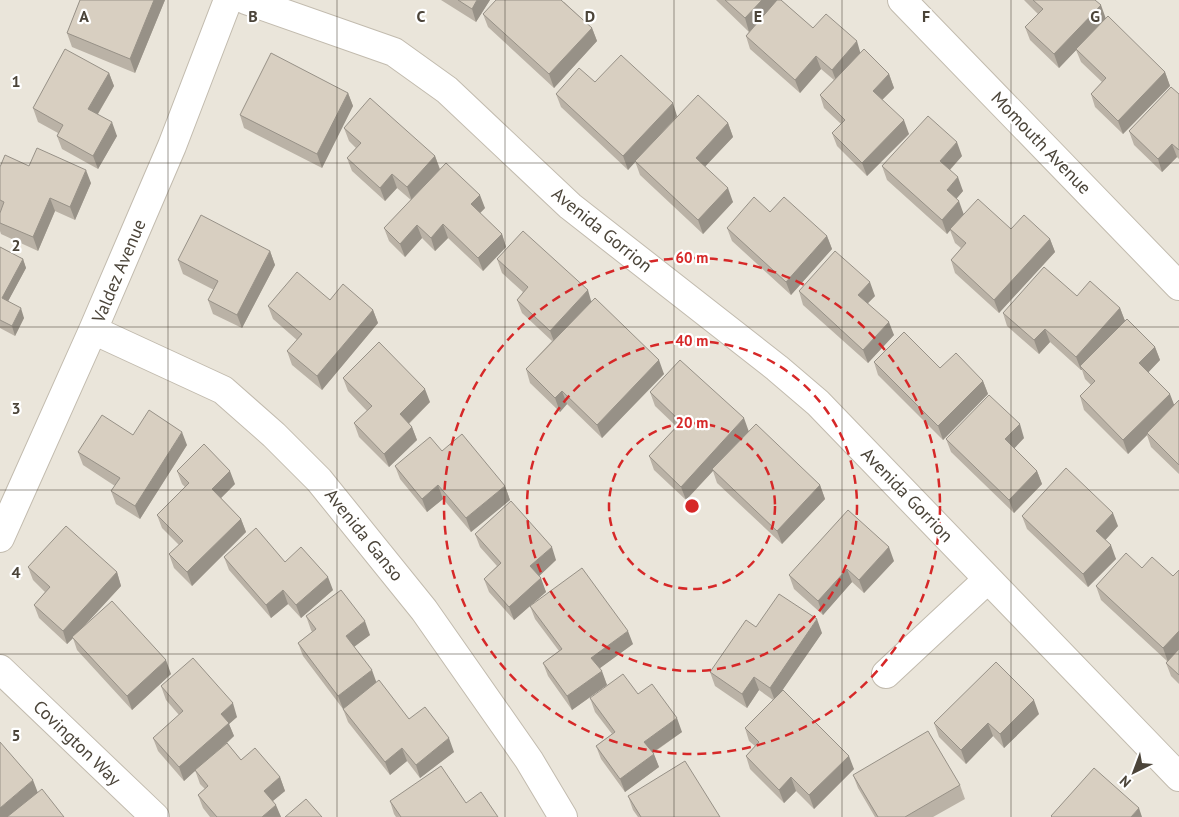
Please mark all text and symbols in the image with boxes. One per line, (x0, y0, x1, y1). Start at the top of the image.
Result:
text: A (79, 6, 89, 26)
text: B (248, 6, 258, 26)
text: C (417, 6, 426, 26)
text: D (585, 6, 595, 26)
text: E (754, 6, 762, 26)
text: F (922, 6, 930, 26)
text: G (1090, 6, 1100, 26)
text: 1 (11, 71, 21, 91)
street label: Momouth Avenue (986, 86, 1096, 199)
street label: Avenida Gorrion (547, 182, 657, 277)
street label: Valdez Avenue (86, 216, 151, 327)
text: 2 (11, 235, 21, 255)
text: 60 m (676, 248, 708, 267)
text: 40 m (676, 331, 708, 350)
text: 3 (11, 398, 21, 418)
text: 20 m (676, 413, 708, 432)
street label: Avenida Gorrion (856, 442, 958, 547)
street label: Avenida Ganso (320, 484, 409, 586)
centre of rings (683, 497, 701, 515)
text: 4 (11, 562, 21, 582)
street label: Covington Way (29, 695, 127, 791)
text: 5 (11, 725, 21, 745)
north arrow (1109, 747, 1159, 797)
text: N (1116, 772, 1135, 791)

